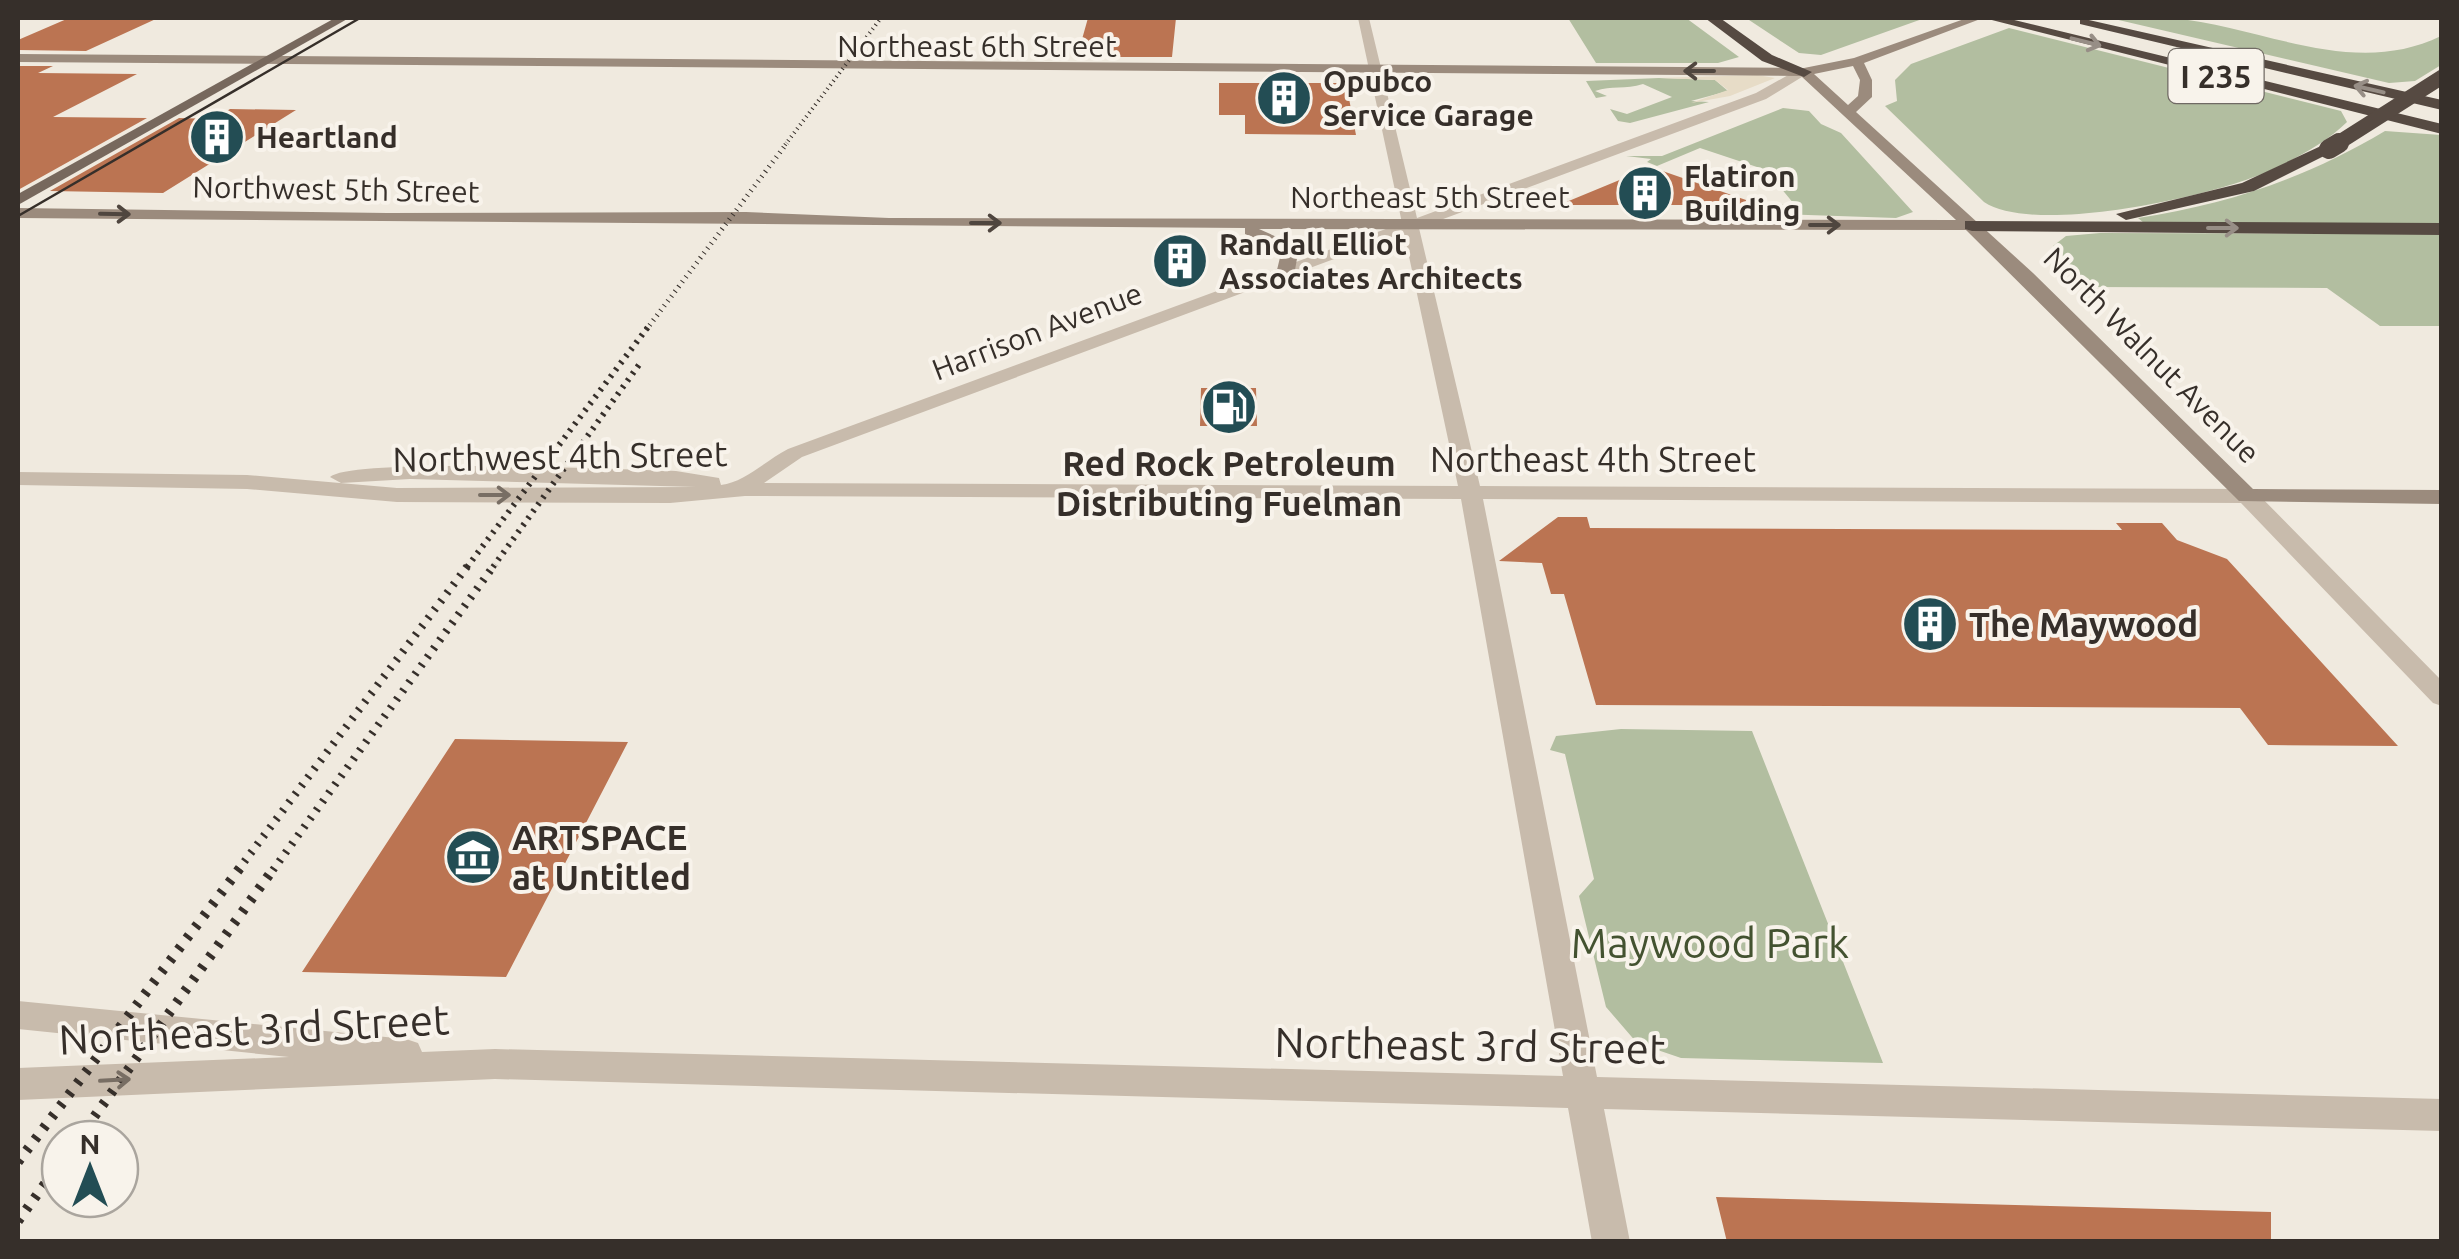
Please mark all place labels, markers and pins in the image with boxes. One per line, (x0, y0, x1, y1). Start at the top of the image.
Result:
place label: Opubco Service Garage (1323, 64, 1534, 132)
building icon: Opubco Service Garage (1254, 68, 1314, 128)
building icon: Heartland (187, 107, 247, 167)
place label: Heartland (256, 120, 398, 154)
place label: Flatiron Building (1684, 159, 1800, 227)
building icon: Flatiron Building (1615, 163, 1675, 223)
place label: Randall Elliot Associates Architects (1219, 227, 1523, 295)
building icon: Randall Elliot Associates Architects (1150, 231, 1210, 291)
fuel station icon: Red Rock Petroleum Distributing Fuelman (1199, 377, 1259, 437)
place label: Red Rock Petroleum Distributing Fuelman (1056, 443, 1402, 523)
building icon: The Maywood (1900, 594, 1960, 654)
place label: The Maywood (1969, 604, 2198, 644)
place label: ARTSPACE at Untitled (512, 817, 691, 897)
museum icon: ARTSPACE at Untitled (443, 827, 503, 887)

